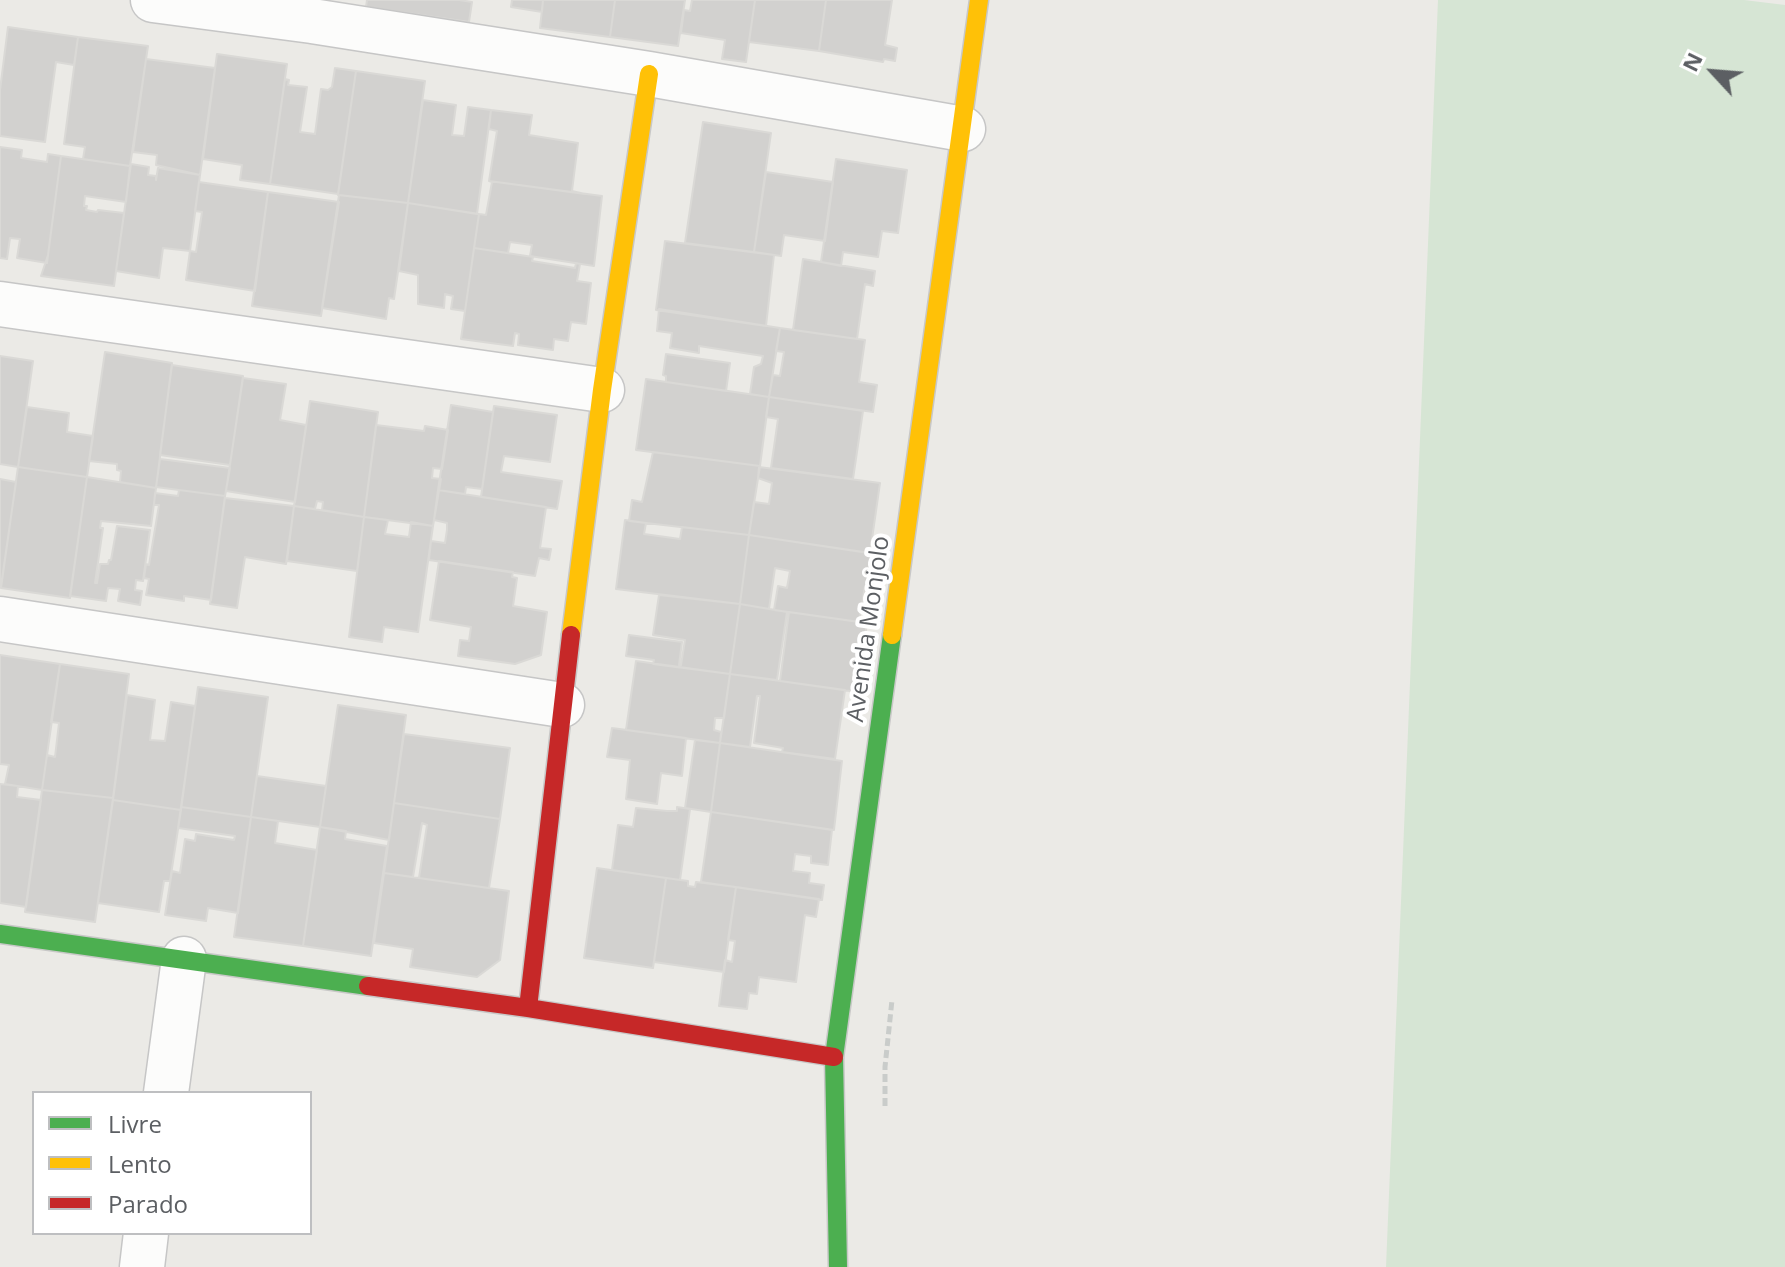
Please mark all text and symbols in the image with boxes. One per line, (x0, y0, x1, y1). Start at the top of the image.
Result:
north arrow (1673, 32, 1753, 112)
text: N (1674, 47, 1709, 76)
street label: Avenida Monjolo (842, 534, 896, 724)
legend (32, 1091, 312, 1235)
text: Livre (108, 1107, 162, 1140)
text: Lento (108, 1147, 172, 1180)
text: Parado (108, 1187, 188, 1220)

